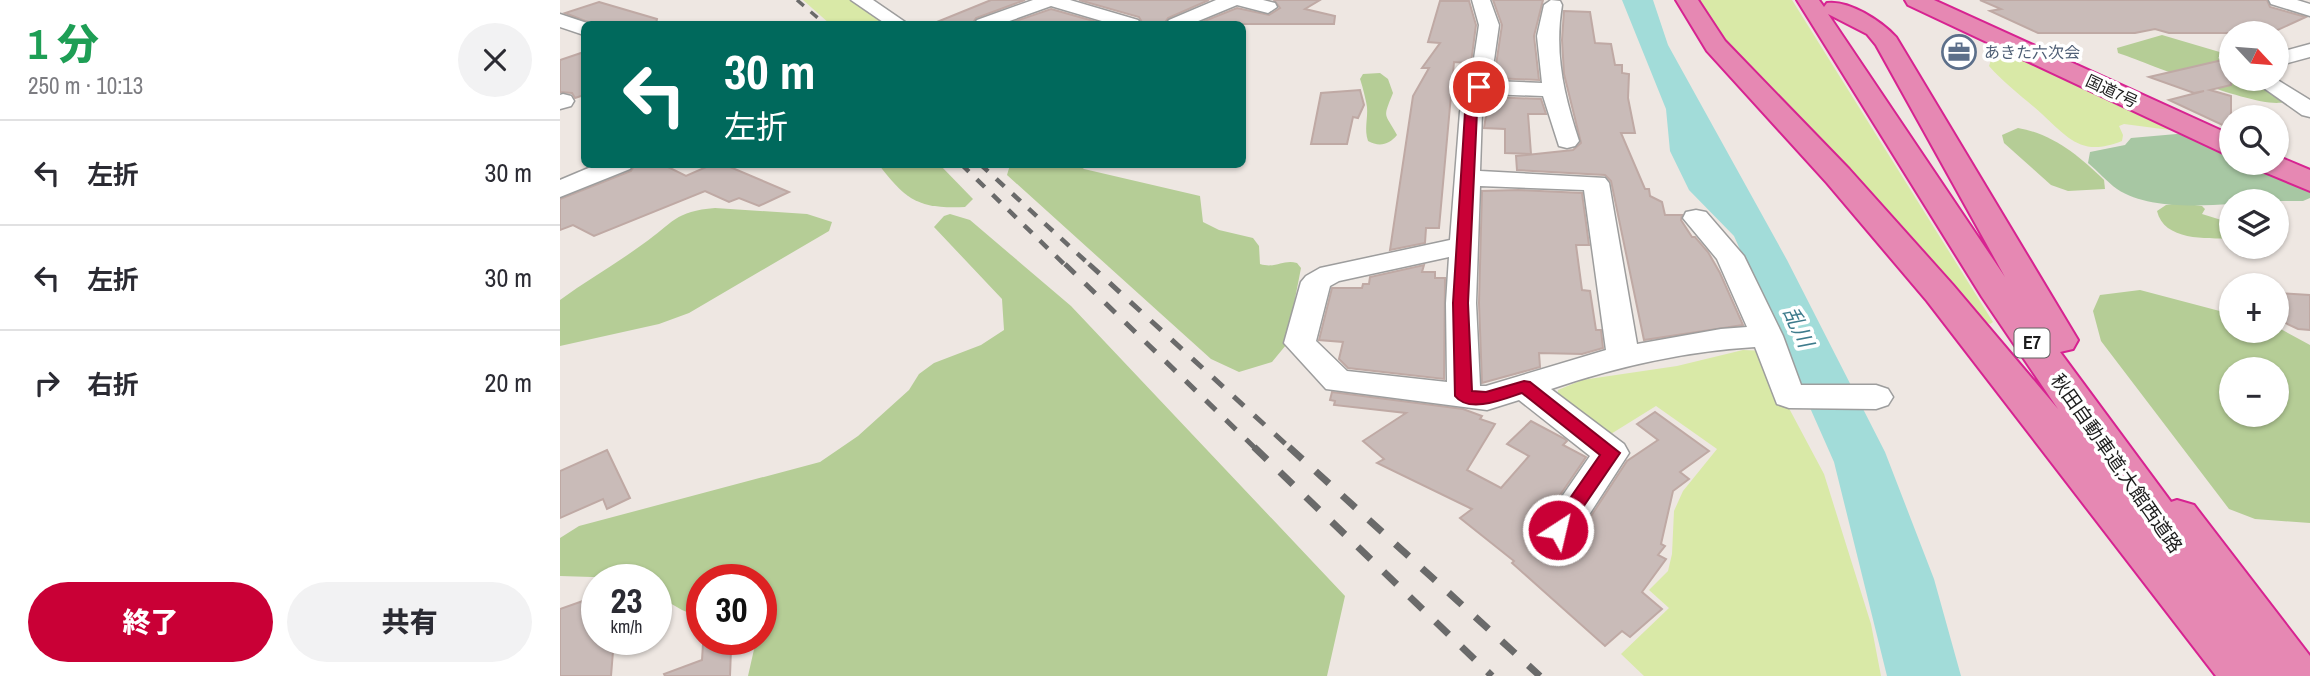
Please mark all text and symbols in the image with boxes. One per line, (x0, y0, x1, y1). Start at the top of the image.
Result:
text: 1 分 (28, 16, 99, 72)
north arrow (2219, 21, 2289, 91)
map controls (2219, 21, 2289, 427)
button: close (458, 23, 532, 97)
office icon: あきた六次会 (1940, 33, 1978, 71)
text: 30 m (724, 38, 816, 104)
place label: あきた六次会 (1984, 41, 2080, 63)
icon: left (609, 49, 700, 140)
pin (1449, 57, 1509, 117)
icon: arrive (1460, 68, 1498, 106)
street label: 国道7号 (2082, 69, 2142, 113)
text: 250 m · 10:13 (28, 70, 143, 101)
text: 左折 (724, 105, 788, 148)
button: search (2219, 105, 2289, 175)
icon: left (28, 154, 66, 192)
text: 30 m (485, 155, 532, 190)
text: 左折 (87, 157, 139, 192)
button: layers (2219, 189, 2289, 259)
icon: left (28, 259, 66, 297)
text: 30 m (485, 260, 532, 295)
text: 左折 (87, 262, 139, 297)
button: + (2219, 273, 2289, 343)
water label: 乱川 (1776, 302, 1821, 354)
road number: E7 (2014, 328, 2050, 358)
button: − (2219, 357, 2289, 427)
icon: right (28, 364, 66, 402)
text: 20 m (485, 365, 532, 400)
text: 右折 (87, 367, 139, 402)
street label: 秋田自動車道;大館西道路 (2045, 368, 2189, 558)
position arrow (1521, 493, 1595, 567)
speed limit sign: 30 (686, 564, 777, 655)
text: 23 (611, 577, 642, 624)
button: 終了 (28, 582, 273, 662)
button: 共有 (287, 582, 532, 662)
text: km/h (611, 614, 643, 639)

